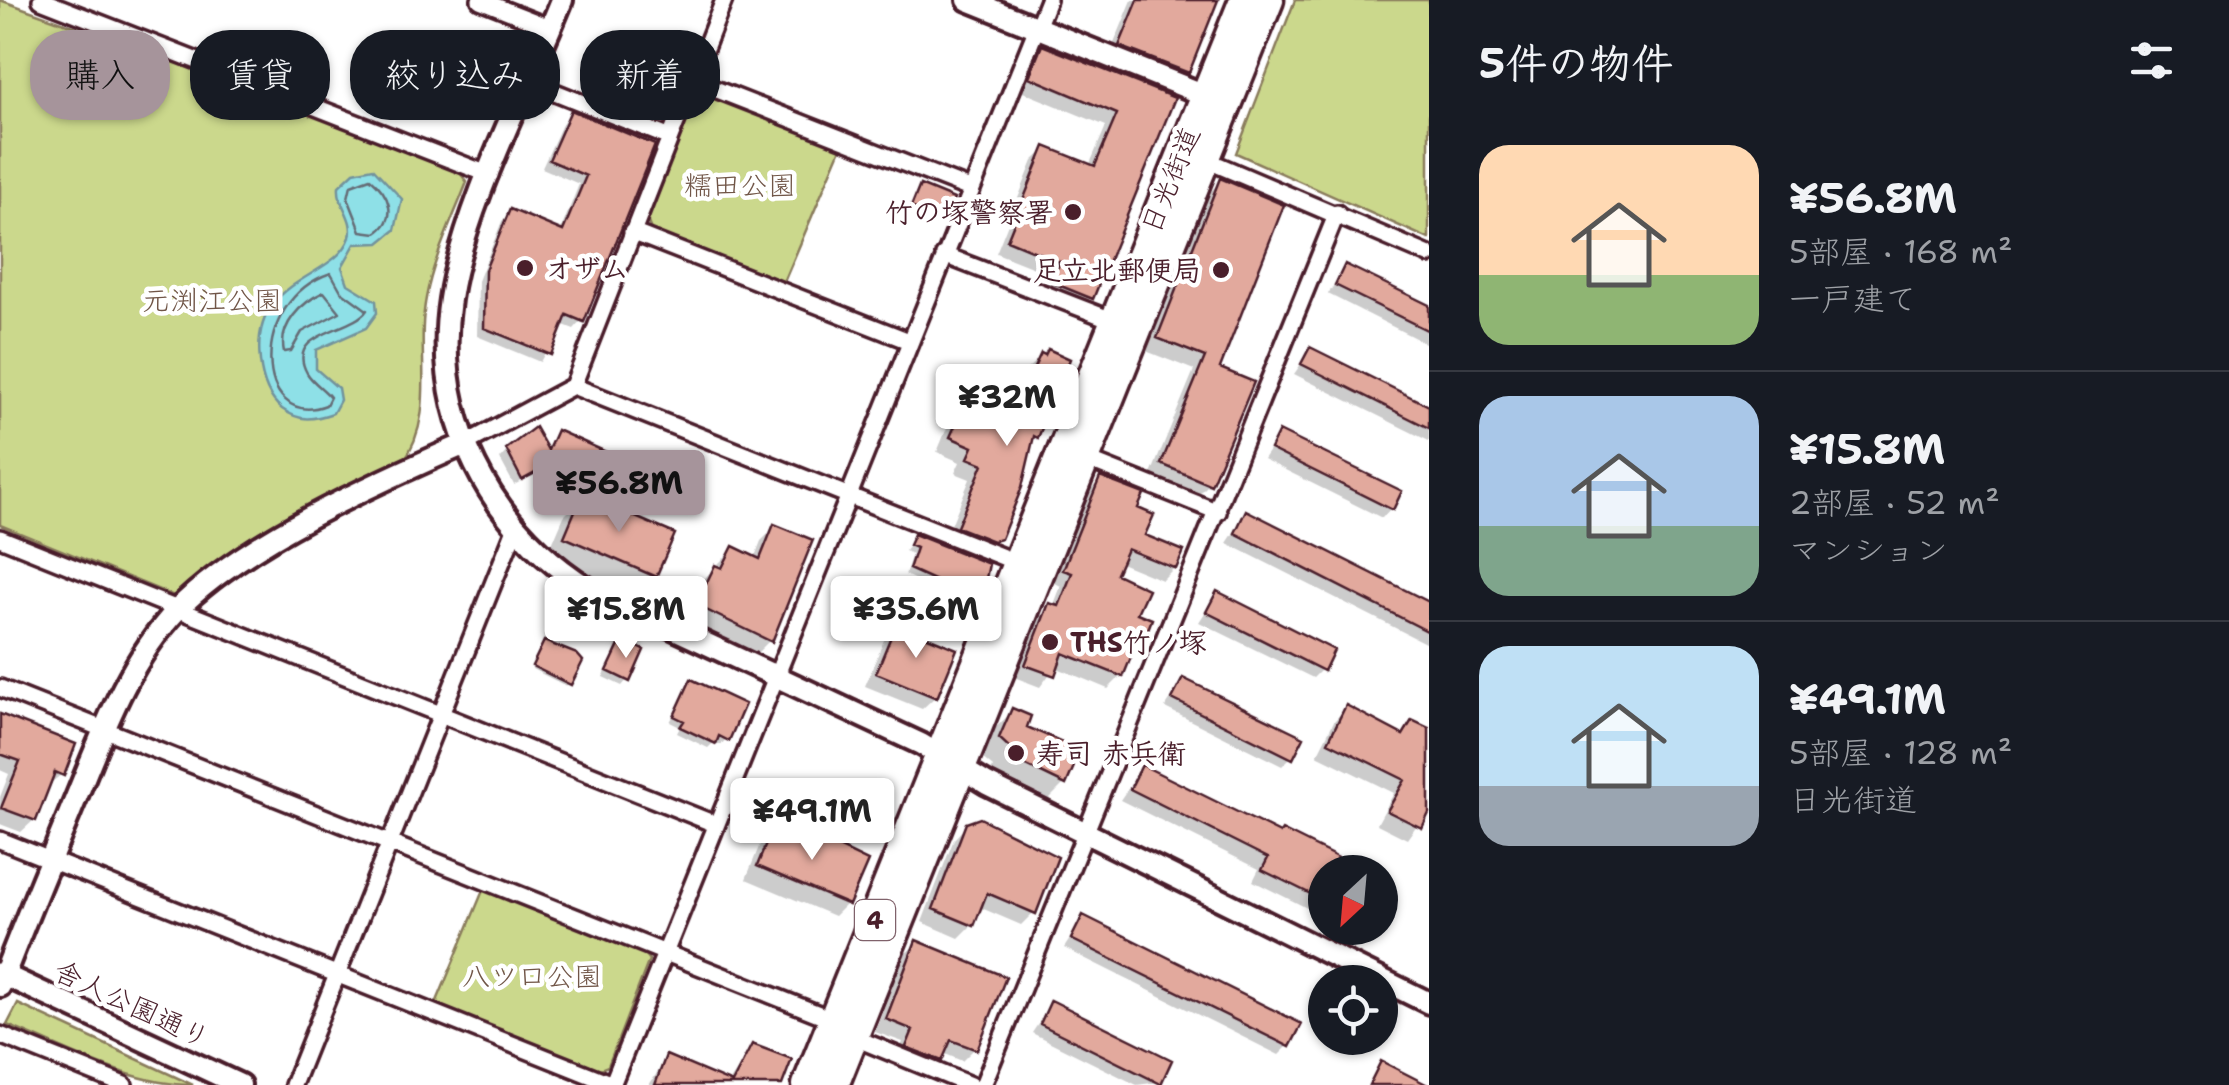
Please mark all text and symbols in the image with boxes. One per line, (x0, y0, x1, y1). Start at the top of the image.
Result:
chip: 購入 (30, 30, 170, 120)
chip: 賃貸 (190, 30, 330, 120)
chip: 絞り込み (350, 30, 560, 120)
chip: 新着 (580, 30, 720, 120)
icon: filters (2124, 33, 2179, 88)
text: 5件の物件 (1479, 35, 1673, 91)
street label: 日光街道 (1131, 121, 1209, 239)
park label: 糯田公園 (684, 166, 796, 204)
text: ¥56.8M (1789, 170, 1957, 226)
icon: home (1559, 185, 1679, 305)
place label: 竹の塚警察署 (885, 193, 1053, 231)
marker: 竹の塚警察署 (1062, 201, 1084, 223)
text: 5部屋 · 168 m² (1789, 230, 2012, 273)
place label: オザム (545, 249, 629, 287)
place label: 足立北郵便局 (1033, 251, 1201, 289)
marker: オザム (514, 257, 536, 279)
marker: 足立北郵便局 (1210, 259, 1232, 281)
text: 一戸建て (1789, 277, 1917, 320)
park label: 元渕江公園 (142, 281, 282, 319)
pin: ¥32M (948, 364, 1066, 449)
text: ¥32M (958, 375, 1056, 418)
text: ¥15.8M (1789, 421, 1945, 477)
icon: home (1559, 436, 1679, 556)
pin: ¥56.8M (538, 450, 700, 535)
text: ¥56.8M (555, 461, 683, 504)
text: 2部屋 · 52 m² (1789, 481, 2000, 524)
text: マンション (1789, 528, 1948, 571)
pin: ¥15.8M (545, 576, 707, 661)
pin: ¥35.6M (835, 576, 997, 661)
text: ¥15.8M (567, 587, 685, 630)
text: ¥35.6M (853, 587, 979, 630)
place label: THS竹ノ塚 (1070, 623, 1207, 661)
marker: THS竹ノ塚 (1039, 631, 1061, 653)
text: ¥49.1M (1789, 671, 1946, 727)
icon: home (1559, 686, 1679, 806)
text: 5部屋 · 128 m² (1789, 731, 2012, 774)
place label: 寿司 赤兵衛 (1036, 734, 1186, 772)
marker: 寿司 赤兵衛 (1005, 742, 1027, 764)
pin: ¥49.1M (731, 778, 893, 863)
text: 日光街道 (1789, 778, 1917, 821)
text: ¥49.1M (752, 789, 872, 832)
north arrow (1308, 855, 1398, 945)
map controls (1308, 855, 1398, 1055)
road number: 4 (855, 900, 895, 940)
street label: 舎人公園通り (48, 951, 216, 1057)
park label: 八ツ口公園 (462, 957, 602, 995)
button: locate (1308, 965, 1398, 1055)

